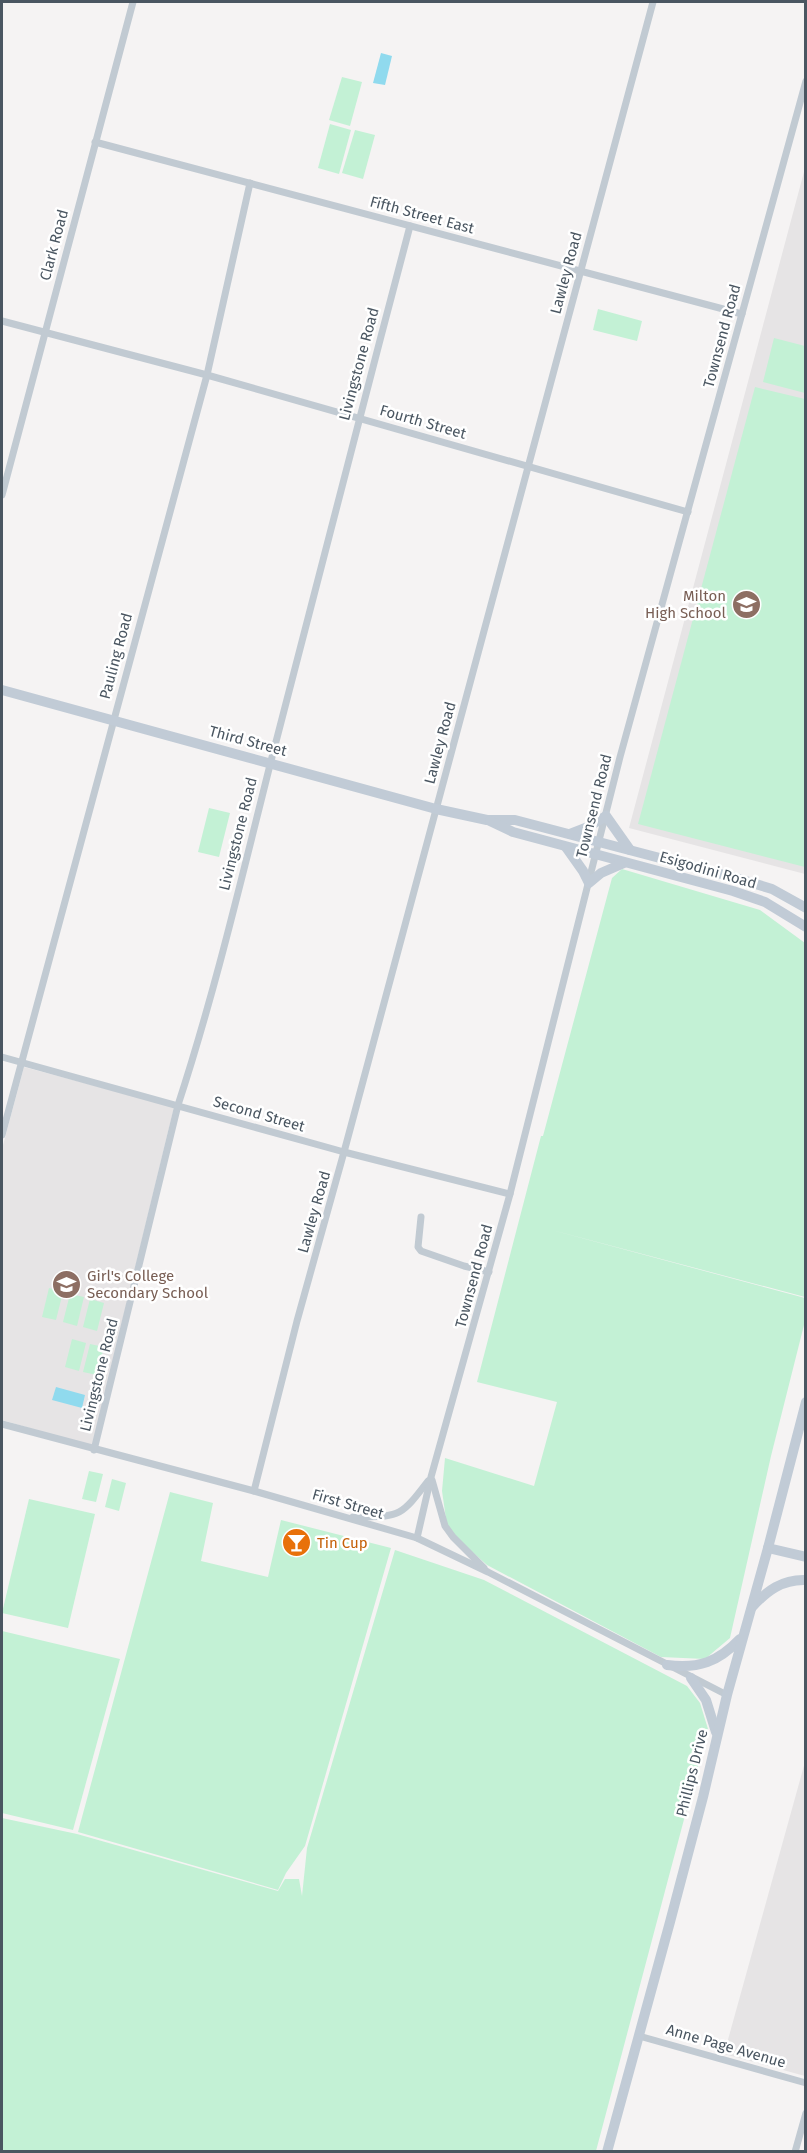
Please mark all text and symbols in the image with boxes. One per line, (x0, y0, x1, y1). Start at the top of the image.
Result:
street label: Fifth Street East (368, 192, 477, 238)
street label: Clark Road (36, 208, 72, 282)
street label: Lawley Road (546, 230, 586, 316)
street label: Townsend Road (699, 282, 745, 390)
street label: Livingstone Road (335, 306, 383, 422)
street label: Fourth Street (378, 401, 469, 443)
place label: Milton High School (645, 587, 727, 622)
school or university icon: Milton High School (731, 589, 763, 621)
street label: Pauling Road (96, 611, 136, 701)
street label: Lawley Road (420, 700, 460, 786)
street label: Third Street (207, 722, 289, 760)
street label: Townsend Road (572, 752, 616, 860)
street label: Livingstone Road (215, 775, 261, 893)
street label: Esigodini Road (657, 848, 759, 892)
street label: Second Street (211, 1092, 307, 1136)
street label: Lawley Road (294, 1169, 334, 1255)
street label: Townsend Road (451, 1222, 497, 1330)
place label: Girl's College Secondary School (87, 1267, 209, 1302)
school or university icon: Girl's College Secondary School (50, 1269, 82, 1301)
street label: Livingstone Road (76, 1316, 122, 1434)
street label: First Street (310, 1485, 386, 1523)
bar icon: Tin Cup (280, 1527, 312, 1559)
place label: Tin Cup (317, 1534, 368, 1552)
street label: Phillips Drive (672, 1727, 712, 1819)
street label: Anne Page Avenue (664, 2020, 788, 2072)

